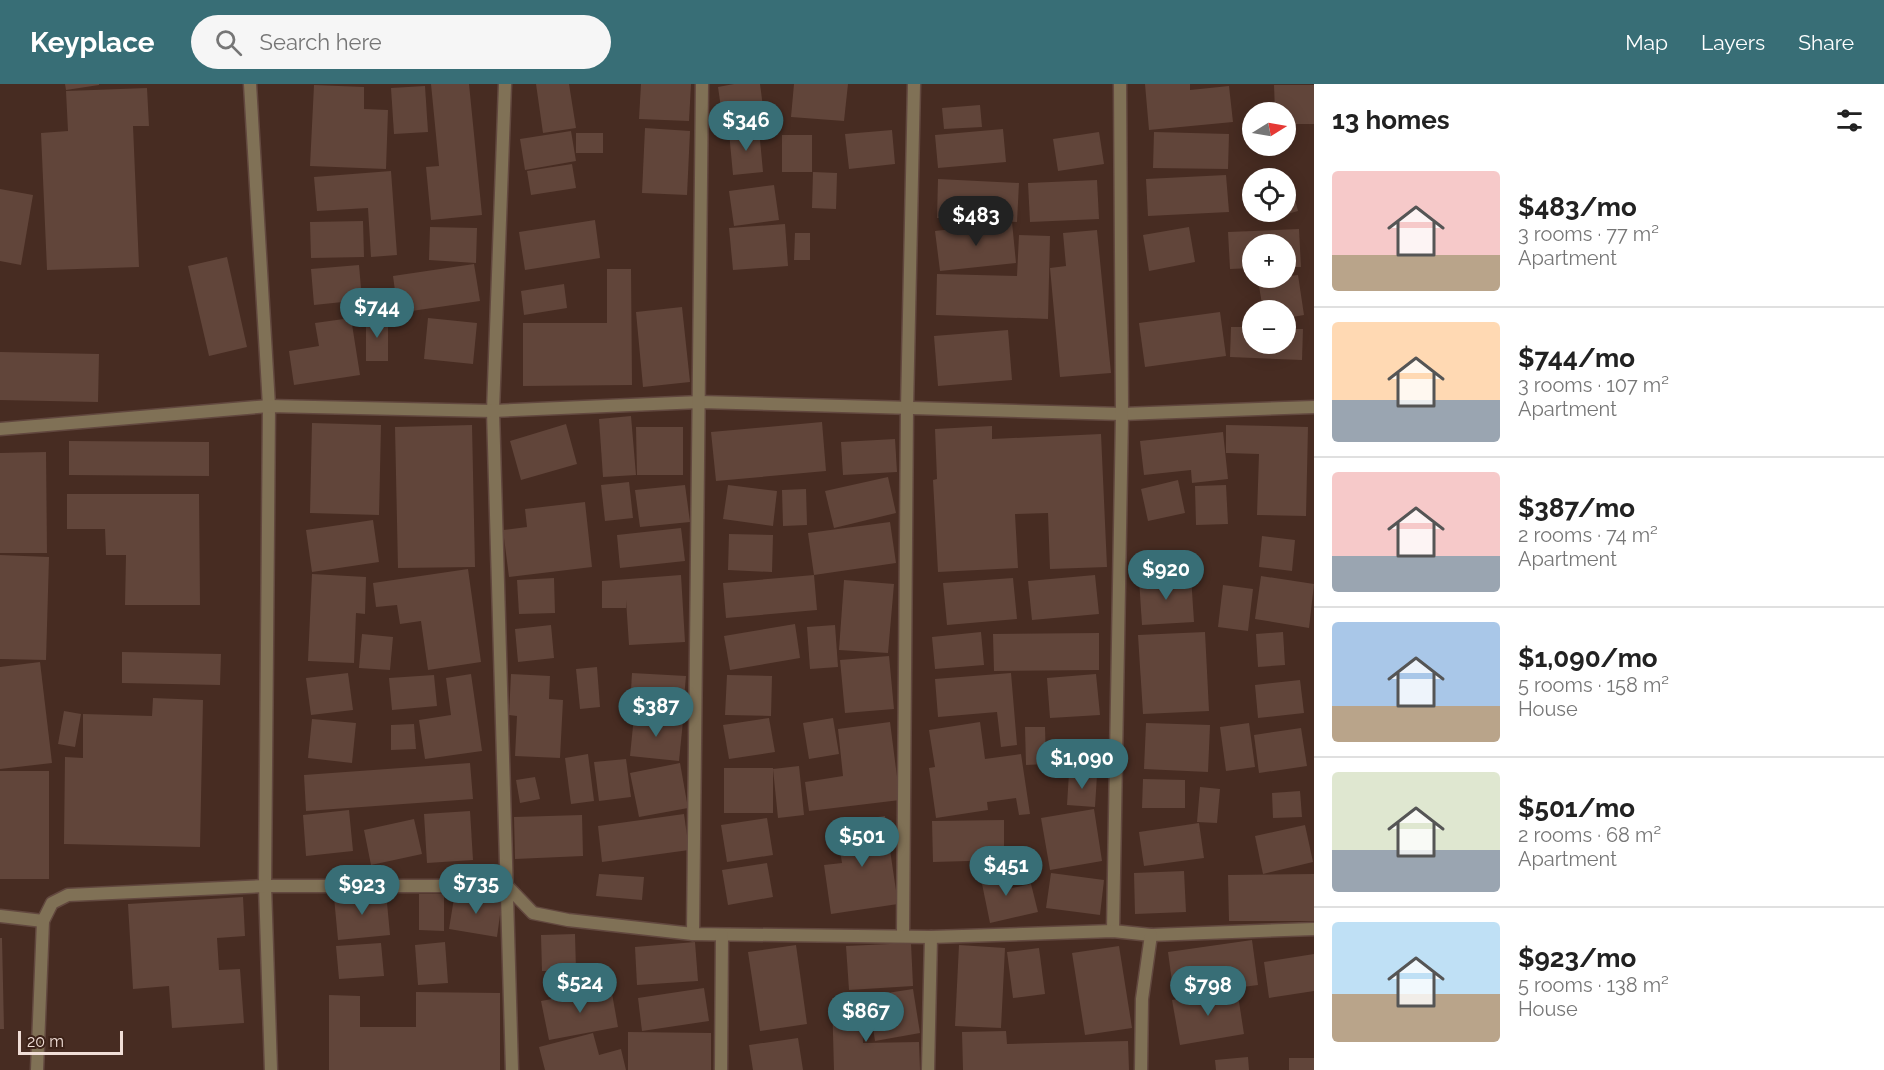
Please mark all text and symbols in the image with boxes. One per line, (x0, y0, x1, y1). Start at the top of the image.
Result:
search box (191, 15, 611, 69)
text: Keyplace (30, 26, 155, 59)
icon: search (212, 26, 245, 59)
text: Search here (260, 29, 382, 55)
text: Map (1625, 30, 1668, 55)
text: Layers (1701, 30, 1765, 55)
text: Share (1798, 30, 1854, 55)
pin: $346 (710, 101, 782, 152)
north arrow (1242, 102, 1296, 156)
map controls (1242, 102, 1296, 354)
icon: filters (1833, 104, 1866, 137)
text: 13 homes (1332, 105, 1450, 135)
text: $346 (722, 108, 770, 132)
button: locate (1242, 168, 1296, 222)
text: $483/mo (1518, 192, 1637, 222)
icon: home (1380, 195, 1452, 267)
pin: $483 (940, 196, 1012, 247)
text: $483 (952, 203, 1000, 227)
text: 3 rooms · 77 m² (1518, 222, 1659, 246)
button: + (1242, 234, 1296, 288)
text: Apartment (1518, 246, 1617, 270)
pin: $744 (341, 288, 413, 339)
text: $744 (354, 295, 400, 319)
button: − (1242, 300, 1296, 354)
text: $744/mo (1518, 343, 1635, 373)
icon: home (1380, 346, 1452, 418)
text: 3 rooms · 107 m² (1518, 373, 1669, 397)
text: Apartment (1518, 397, 1617, 421)
text: $387/mo (1518, 493, 1635, 523)
icon: home (1380, 496, 1452, 568)
text: 2 rooms · 74 m² (1518, 523, 1658, 547)
text: Apartment (1518, 547, 1617, 571)
pin: $920 (1130, 550, 1202, 601)
text: $920 (1142, 557, 1190, 581)
text: $1,090/mo (1518, 643, 1658, 673)
icon: home (1380, 646, 1452, 718)
text: 5 rooms · 158 m² (1518, 673, 1669, 697)
pin: $387 (620, 687, 692, 738)
text: $387 (632, 694, 680, 718)
text: House (1518, 697, 1578, 721)
pin: $1,090 (1033, 739, 1131, 790)
text: $1,090 (1050, 746, 1114, 770)
text: $501/mo (1518, 793, 1635, 823)
icon: home (1380, 796, 1452, 868)
pin: $501 (826, 817, 898, 868)
text: 2 rooms · 68 m² (1518, 823, 1661, 847)
text: $501 (839, 824, 885, 848)
pin: $451 (970, 846, 1042, 897)
text: Apartment (1518, 847, 1617, 871)
text: $451 (983, 853, 1029, 877)
pin: $735 (440, 864, 512, 915)
pin: $923 (326, 865, 398, 916)
text: $735 (453, 871, 499, 895)
text: $923 (339, 872, 385, 896)
text: $923/mo (1518, 943, 1636, 973)
icon: home (1380, 946, 1452, 1018)
pin: $524 (544, 963, 616, 1014)
pin: $798 (1172, 966, 1244, 1017)
text: $524 (557, 970, 603, 994)
text: $798 (1184, 973, 1232, 997)
text: 5 rooms · 138 m² (1518, 973, 1669, 997)
pin: $867 (830, 992, 902, 1043)
text: House (1518, 997, 1578, 1021)
text: $867 (842, 999, 890, 1023)
scale bar (18, 1028, 123, 1056)
text: 20 m (27, 1032, 64, 1051)

